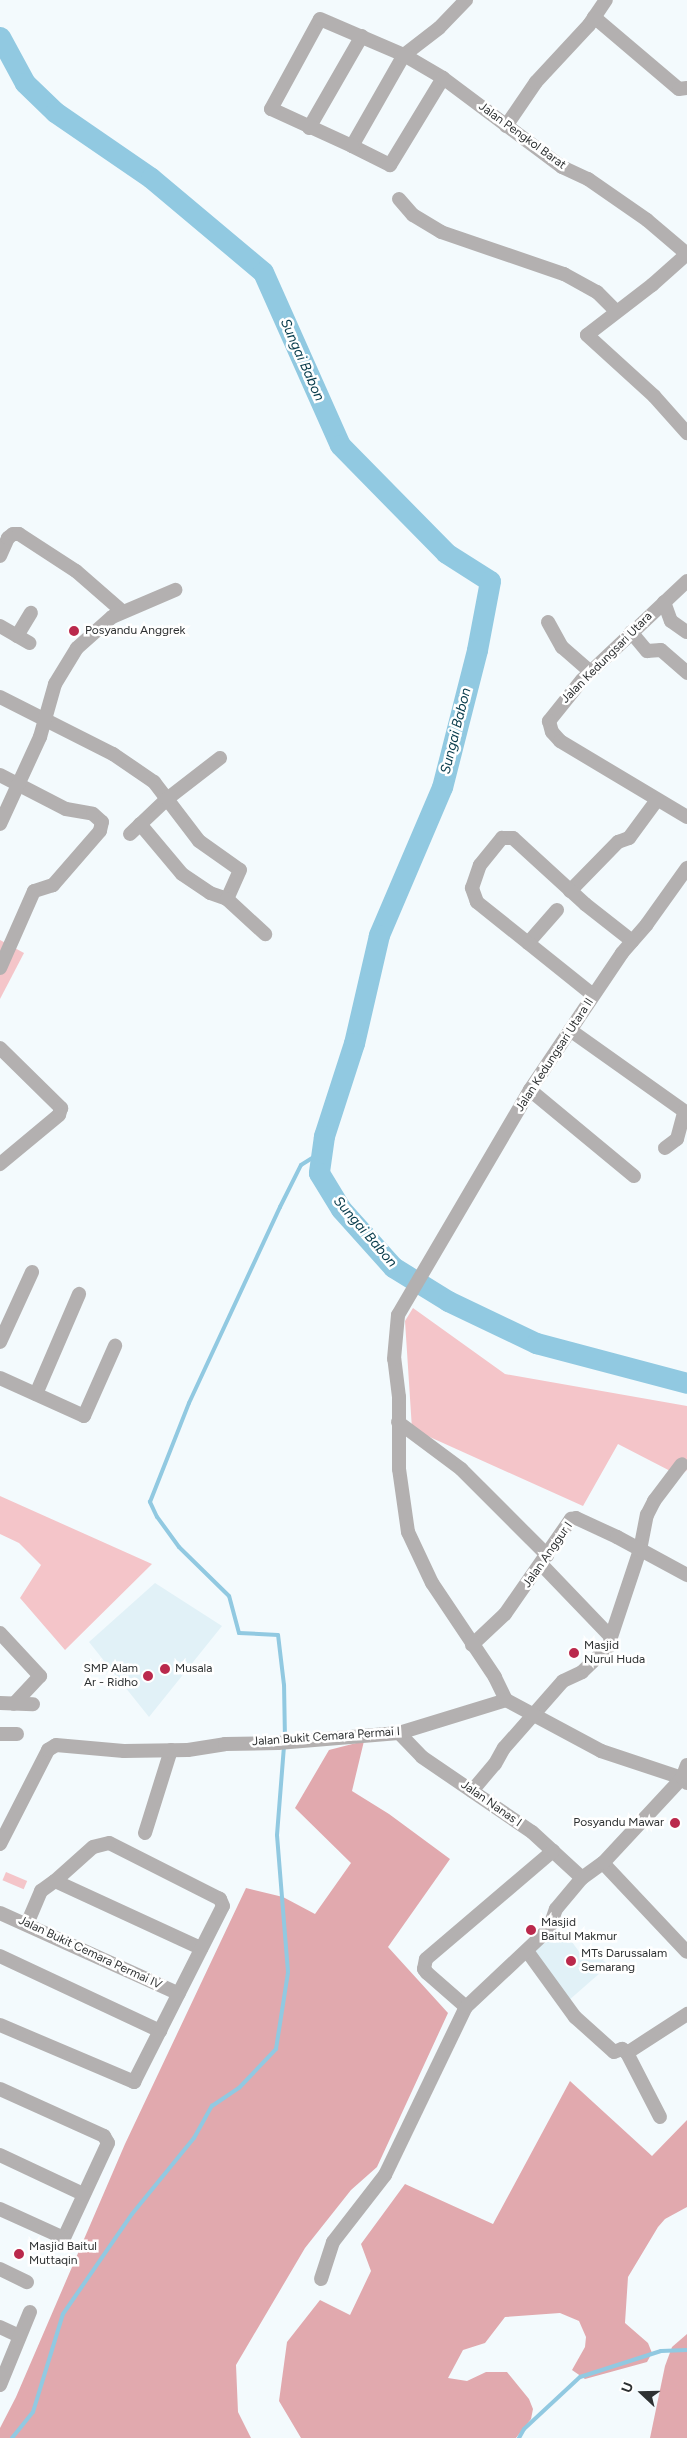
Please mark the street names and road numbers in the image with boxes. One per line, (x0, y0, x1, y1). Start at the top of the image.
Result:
street label: Jalan Pengkol Barat (476, 100, 568, 172)
street label: Jalan Kedungsari Utara (559, 610, 655, 706)
street label: Jalan Kedungsari Utara II (513, 996, 597, 1114)
street label: Jalan Anggur I (520, 1519, 576, 1591)
street label: Jalan Bukit Cemara Permai I (252, 1725, 400, 1749)
street label: Jalan Nanas I (458, 1778, 524, 1830)
street label: Jalan Bukit Cemara Permai IV (16, 1913, 164, 1993)

